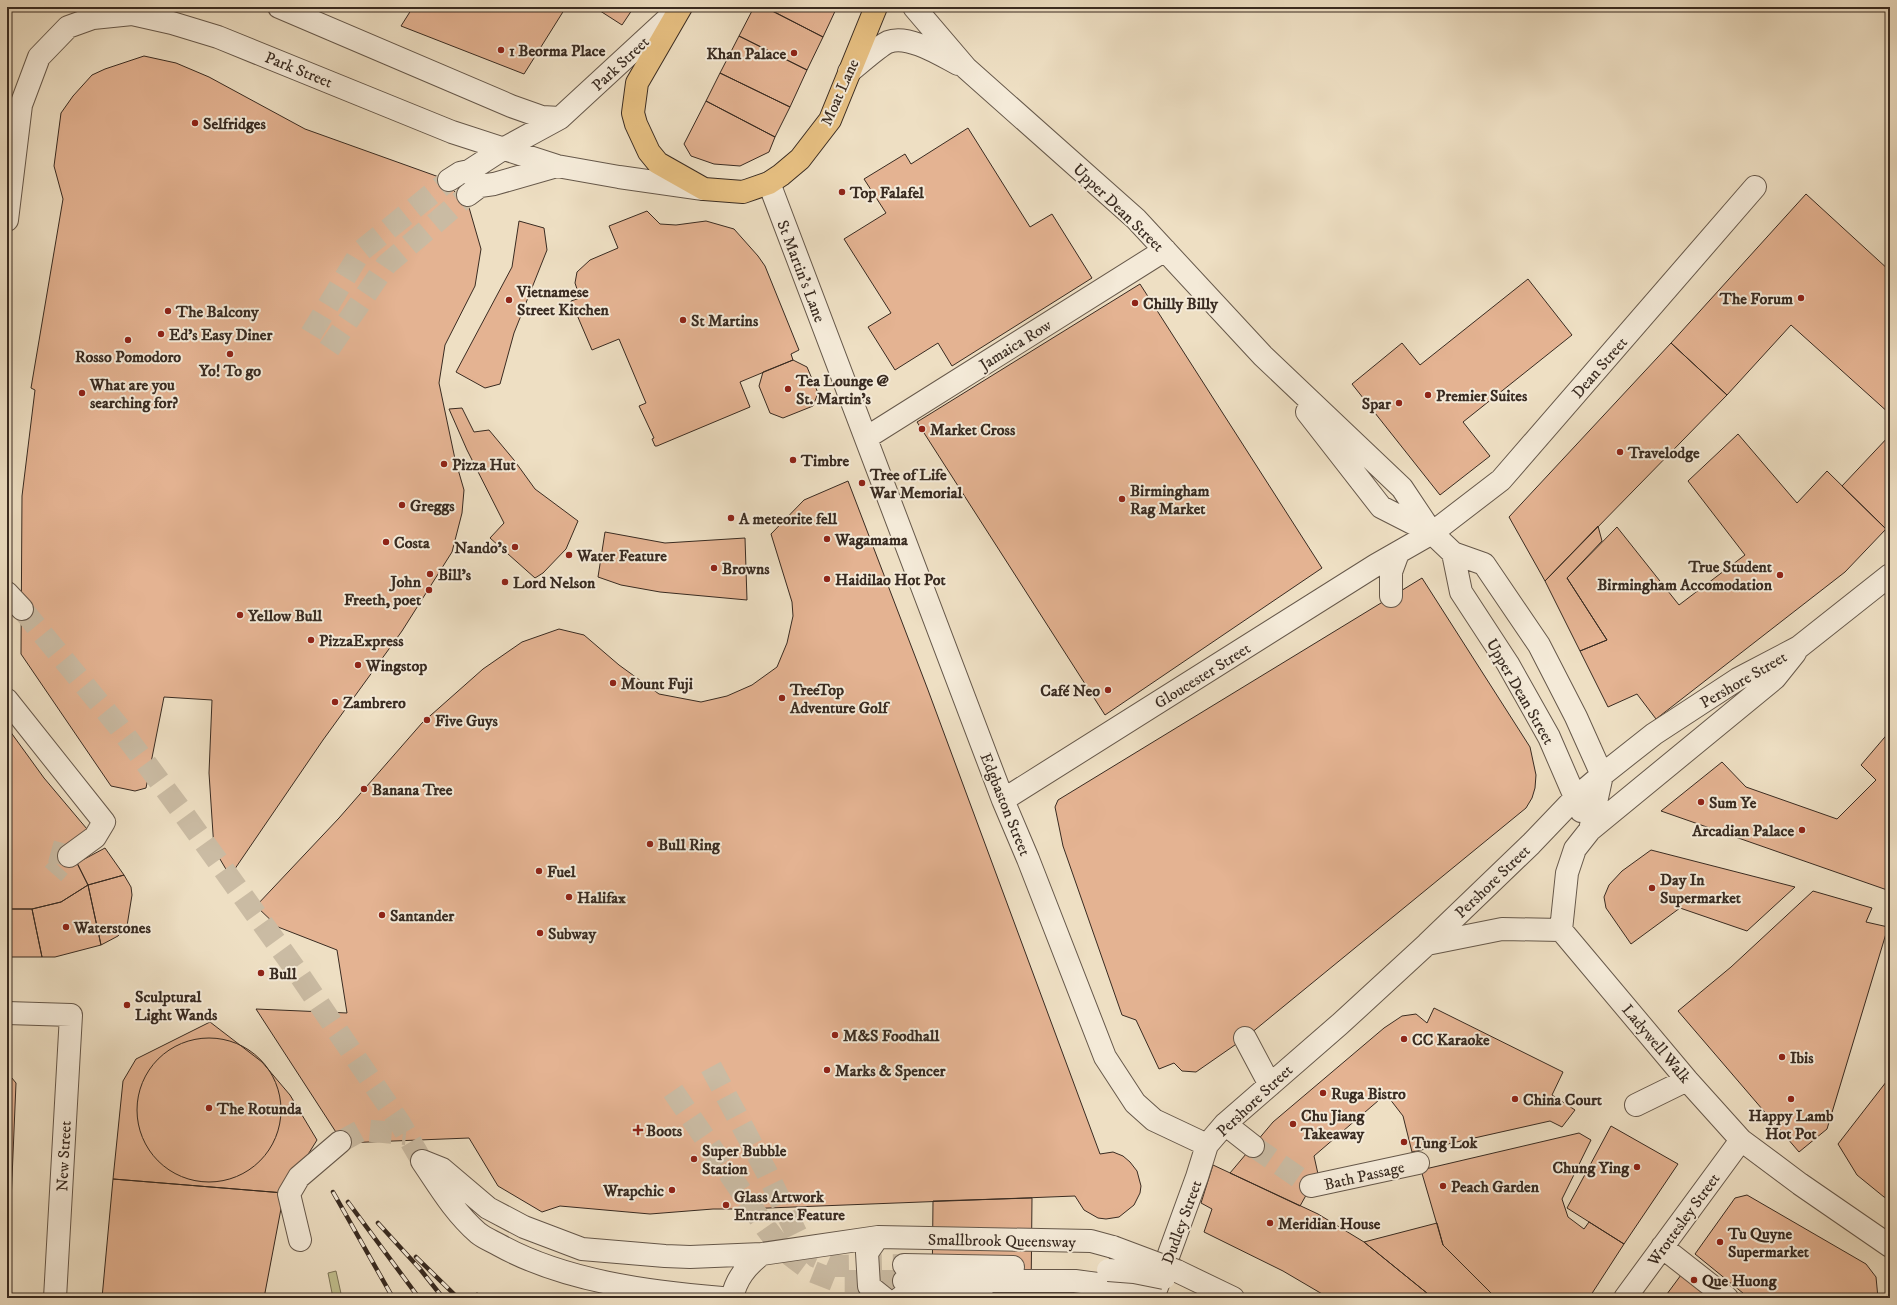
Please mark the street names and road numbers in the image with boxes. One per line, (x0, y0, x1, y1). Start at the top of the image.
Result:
street label: Park Street (588, 32, 654, 95)
street label: Park Street (262, 47, 335, 93)
street label: Moat Lane (816, 56, 864, 129)
street label: Upper Dean Street (1069, 159, 1168, 256)
street label: St Martin's Lane (772, 217, 830, 326)
street label: Jamaica Row (974, 314, 1056, 376)
street label: Dean Street (1568, 333, 1632, 403)
street label: Upper Dean Street (1482, 635, 1559, 748)
street label: Gloucester Street (1151, 638, 1254, 713)
street label: Pershore Street (1697, 647, 1790, 713)
street label: Edgbaston Street (975, 750, 1035, 859)
street label: Pershore Street (1451, 841, 1534, 923)
street label: Ladywell Walk (1617, 1000, 1695, 1087)
street label: Pershore Street (1212, 1060, 1297, 1141)
street label: New Street (52, 1120, 76, 1192)
street label: Bath Passage (1322, 1157, 1407, 1195)
street label: Wrottesley Street (1643, 1169, 1724, 1271)
street label: Dudley Street (1158, 1178, 1206, 1267)
street label: Smallbrook Queensway (928, 1230, 1077, 1252)

